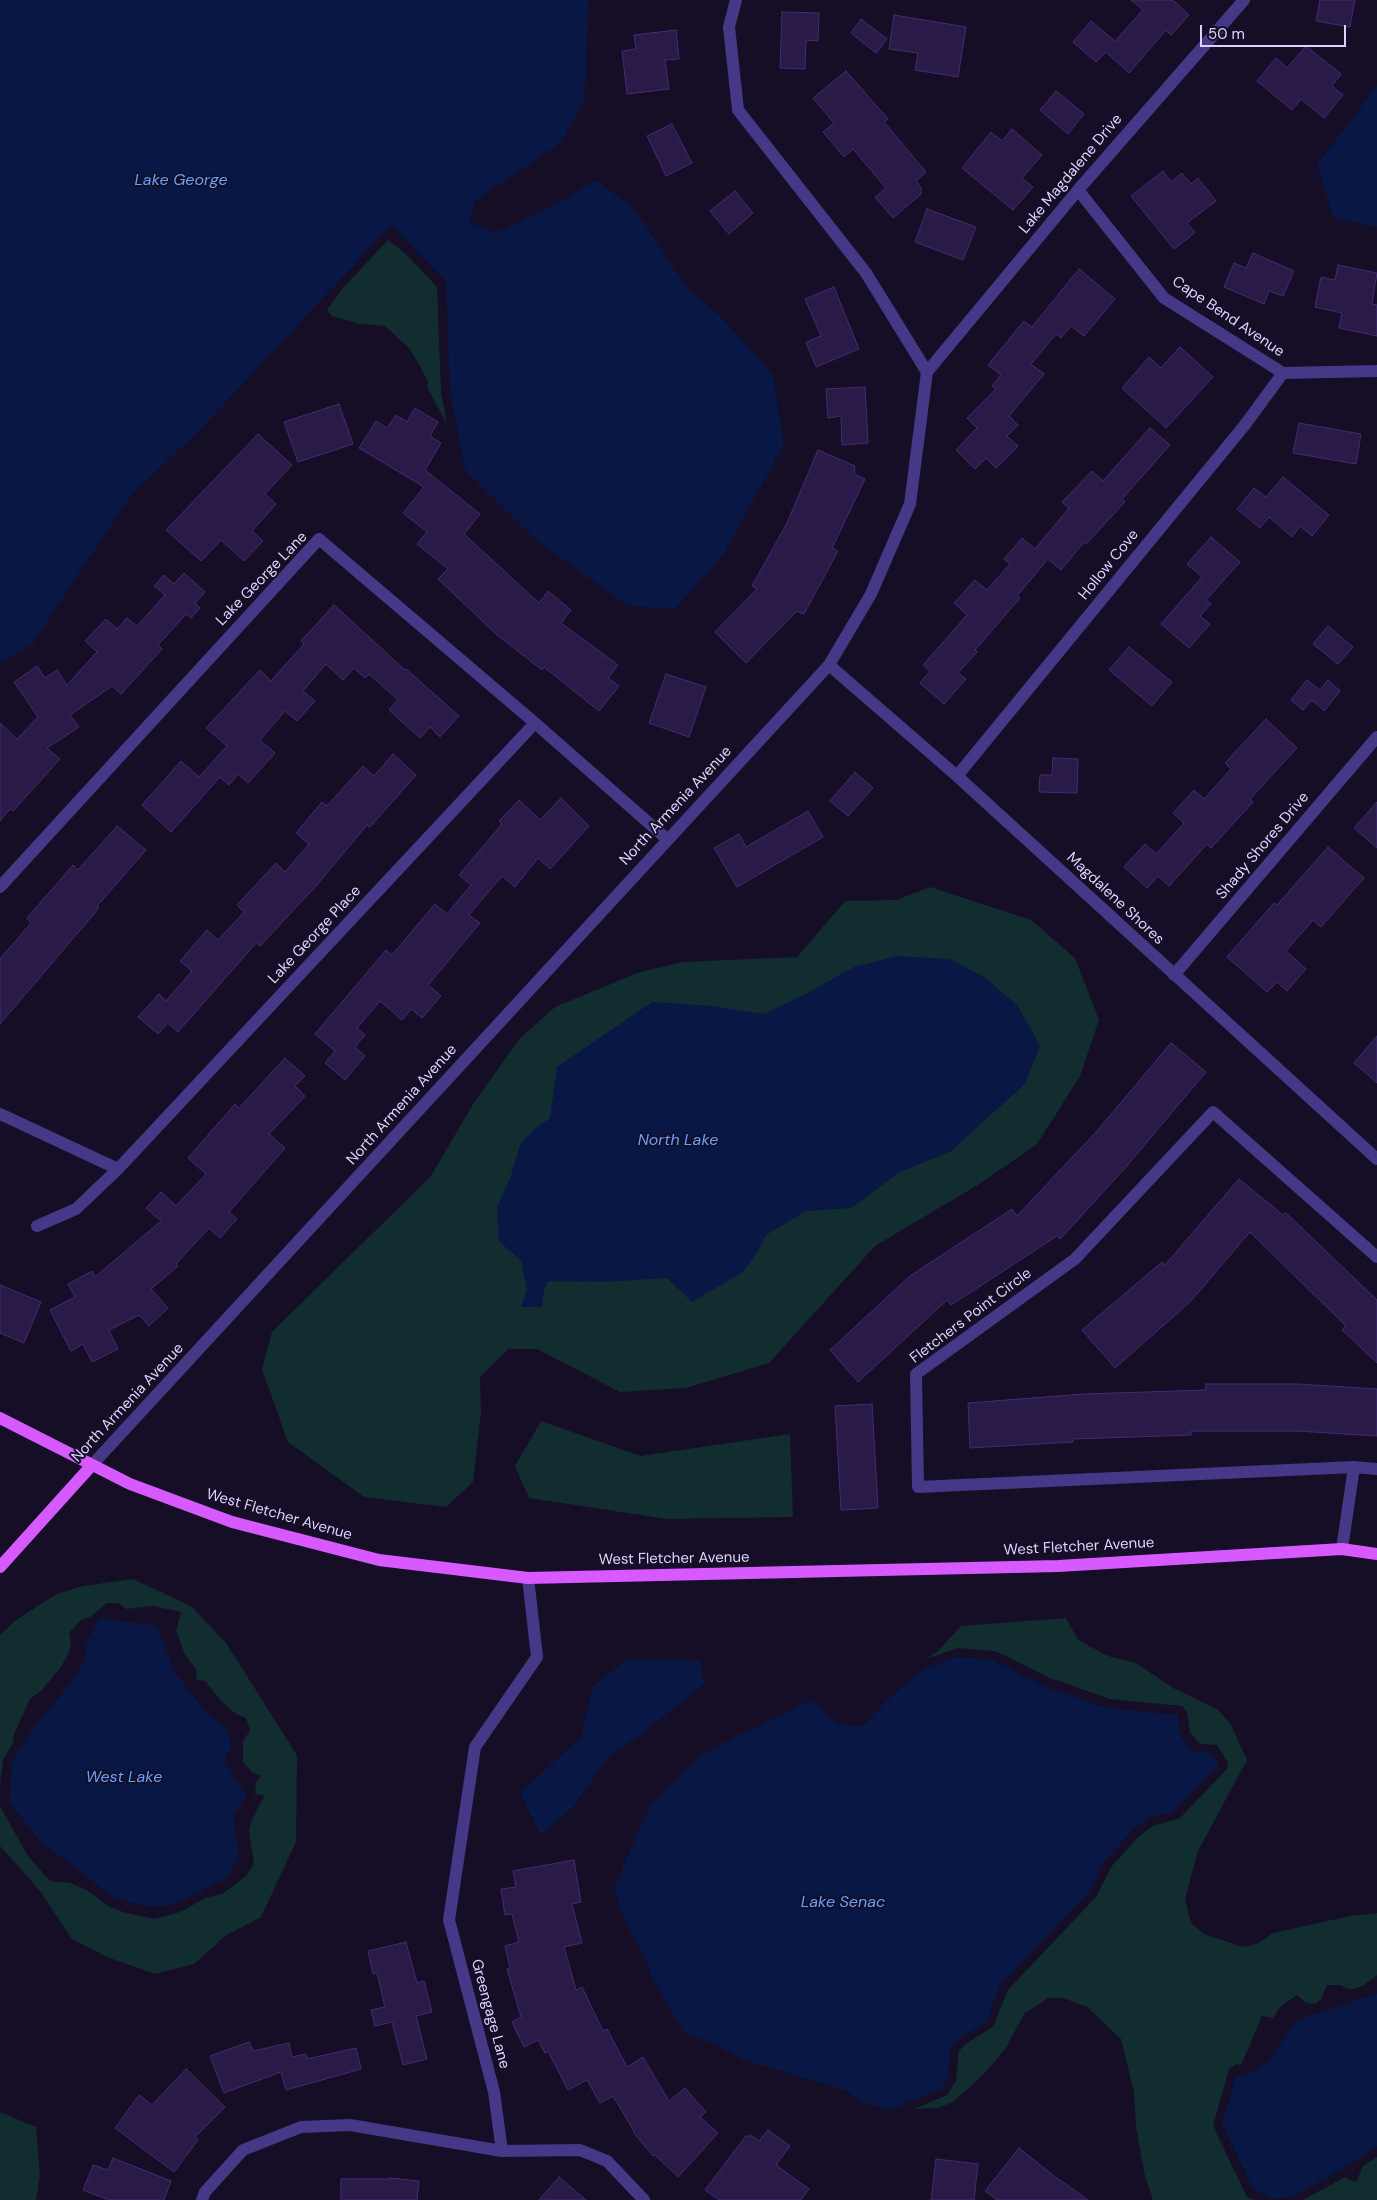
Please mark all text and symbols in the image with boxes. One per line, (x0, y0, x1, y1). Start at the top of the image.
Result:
scale bar (1202, 15, 1348, 47)
text: 50 m (1208, 24, 1245, 44)
street label: Lake Magdalene Drive (1016, 111, 1126, 237)
water label: Lake George (134, 171, 228, 191)
street label: Cape Bend Avenue (1169, 273, 1287, 361)
street label: Hollow Cove (1075, 526, 1143, 604)
street label: Lake George Lane (213, 528, 311, 630)
street label: North Armenia Avenue (616, 743, 736, 869)
street label: Shady Shores Drive (1213, 789, 1313, 903)
street label: Magdalene Shores (1062, 849, 1168, 949)
street label: Lake George Place (265, 882, 365, 988)
street label: North Armenia Avenue (343, 1041, 461, 1169)
water label: North Lake (638, 1131, 718, 1151)
street label: Fletchers Point Circle (907, 1264, 1035, 1368)
street label: North Armenia Avenue (68, 1340, 188, 1466)
street label: West Fletcher Avenue (204, 1486, 354, 1544)
street label: West Fletcher Avenue (1003, 1534, 1155, 1560)
street label: West Fletcher Avenue (598, 1549, 750, 1569)
water label: West Lake (86, 1768, 162, 1788)
water label: Lake Senac (801, 1893, 885, 1913)
street label: Greengage Lane (467, 1957, 513, 2071)

